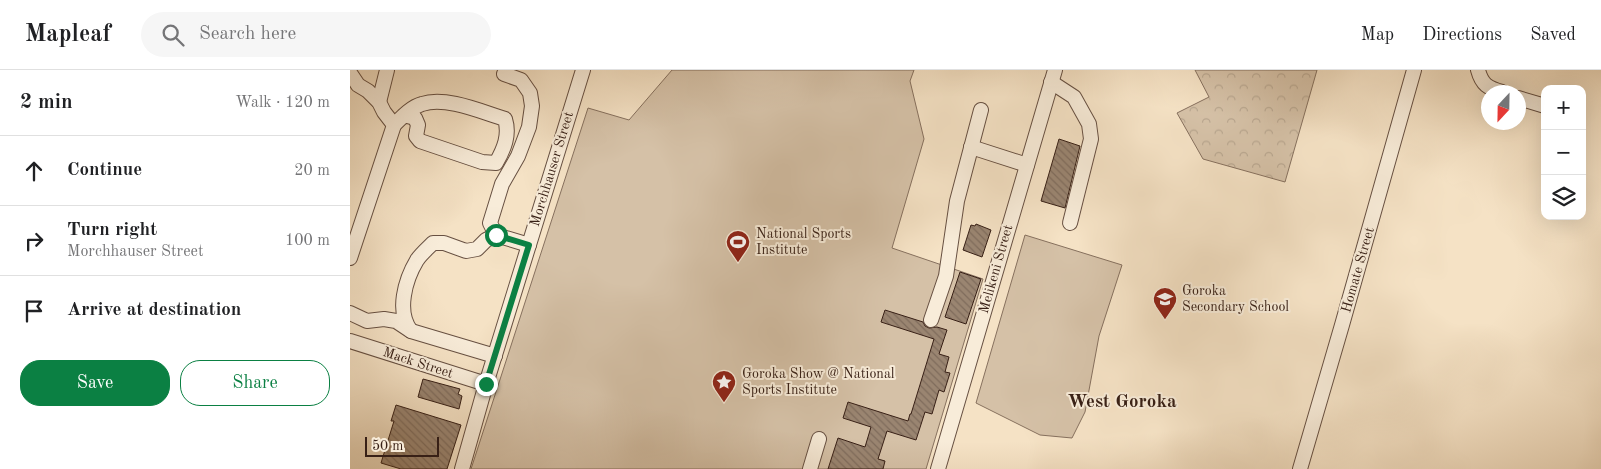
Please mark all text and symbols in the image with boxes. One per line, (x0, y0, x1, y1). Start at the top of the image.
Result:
search box (141, 12, 491, 57)
icon: search (159, 21, 187, 49)
text: Mapleaf (25, 23, 111, 47)
text: Search here (199, 25, 296, 44)
text: Map (1361, 26, 1394, 44)
text: Directions (1422, 26, 1502, 44)
text: Saved (1530, 26, 1576, 44)
north arrow (1481, 85, 1526, 130)
map controls (1541, 85, 1586, 220)
button: + (1541, 85, 1586, 130)
text: 2 min (20, 92, 73, 113)
text: Walk · 120 m (235, 95, 330, 111)
street label: Morchhauser Street (528, 110, 576, 228)
button: − (1541, 130, 1586, 175)
icon: ahead (20, 157, 48, 185)
text: Continue (67, 161, 142, 180)
text: 20 m (294, 163, 330, 179)
button: layers (1541, 175, 1586, 220)
text: Turn right (67, 221, 157, 240)
street label: Melikeni Street (977, 223, 1015, 315)
route start (485, 224, 508, 247)
street label: Homate Street (1339, 226, 1377, 314)
icon: right (20, 227, 48, 255)
place label: National Sports Institute (756, 227, 851, 257)
sports icon: National Sports Institute (725, 229, 751, 263)
text: 100 m (285, 233, 330, 249)
text: Morchhauser Street (67, 244, 203, 260)
place label: Goroka Secondary School (1182, 284, 1289, 314)
school or university icon: Goroka Secondary School (1152, 286, 1178, 320)
icon: arrive (20, 297, 48, 325)
text: Arrive at destination (67, 301, 241, 320)
street label: Mack Street (381, 345, 455, 381)
button: Save (20, 360, 170, 406)
button: Share (180, 360, 330, 406)
place label: Goroka Show @ National Sports Institute (742, 367, 895, 397)
place icon: Goroka Show @ National Sports Institute (711, 369, 737, 403)
route end (475, 373, 498, 396)
district label: West Goroka (1067, 393, 1177, 412)
scale bar (365, 434, 439, 457)
text: 50 m (372, 439, 403, 453)

